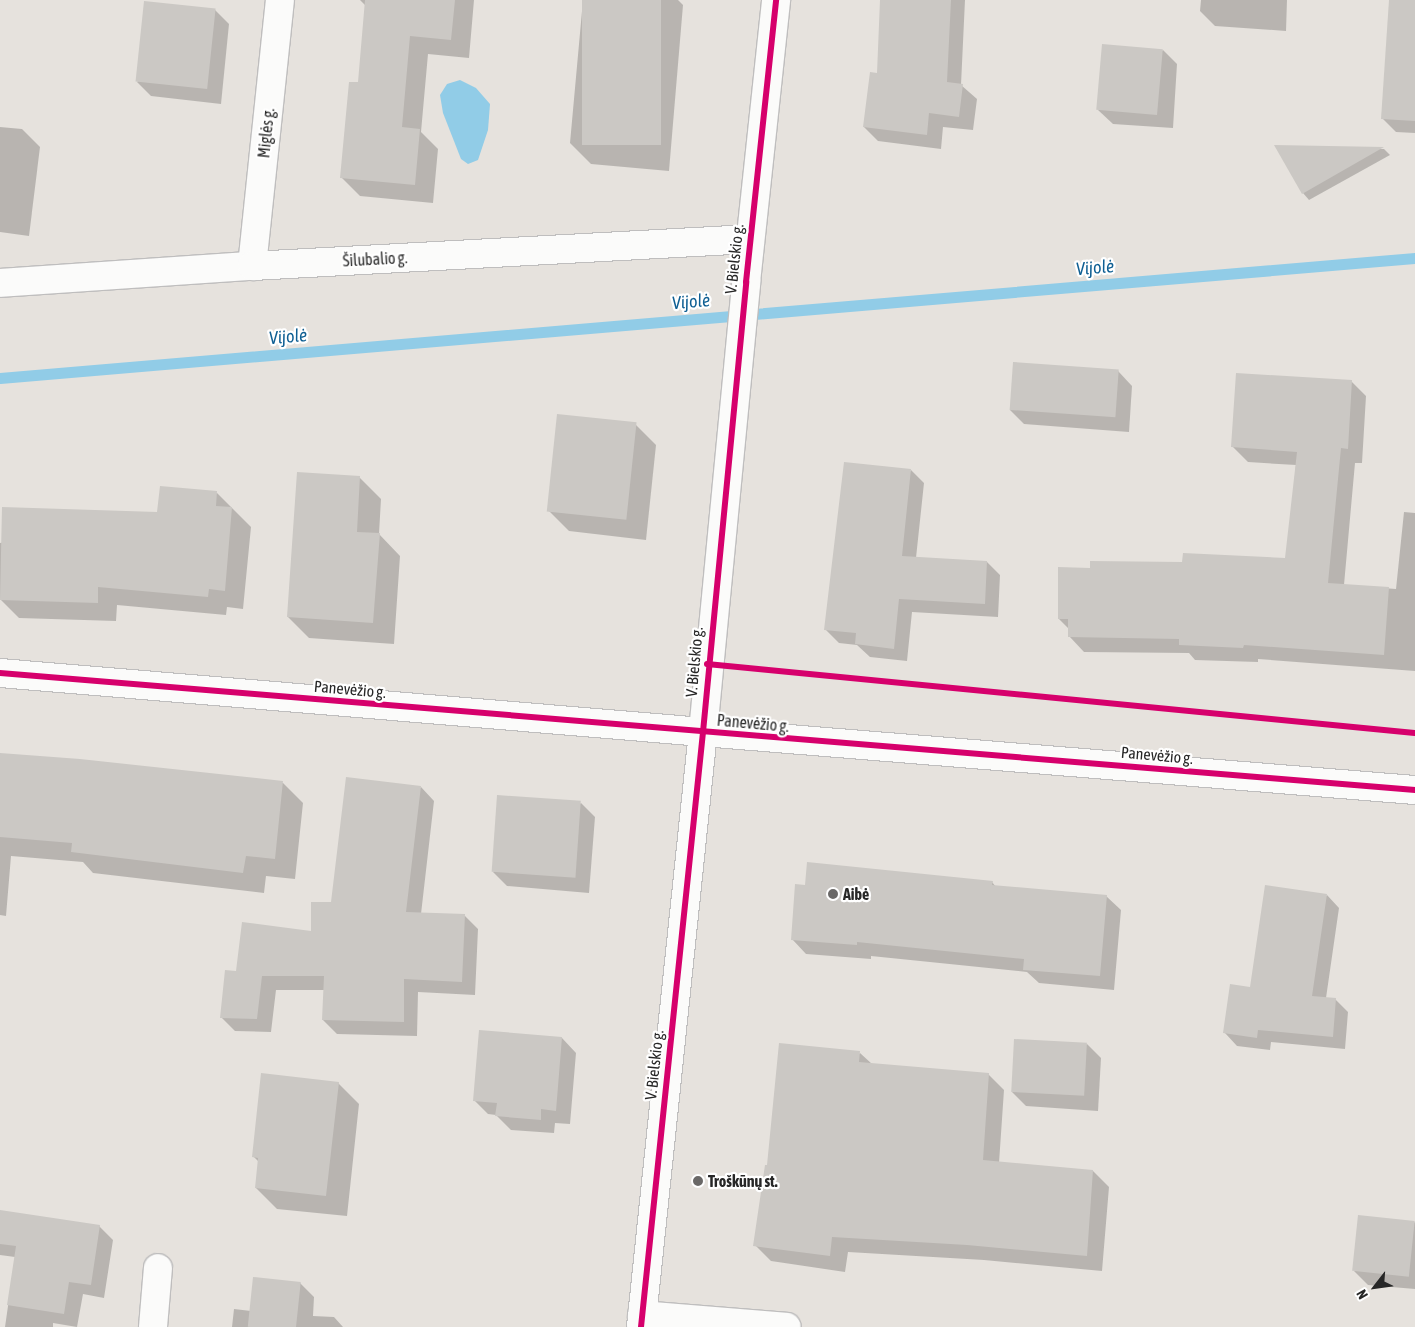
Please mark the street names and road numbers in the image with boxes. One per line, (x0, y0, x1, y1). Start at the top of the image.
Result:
street label: Miglės g. (254, 107, 278, 159)
street label: V. Bielskio g. (721, 223, 747, 295)
street label: Šilubalio g. (342, 248, 408, 270)
street label: V. Bielskio g. (681, 626, 707, 698)
street label: Panevėžio g. (313, 676, 387, 702)
street label: Panevėžio g. (716, 710, 790, 736)
street label: Panevėžio g. (1120, 742, 1194, 768)
street label: V. Bielskio g. (641, 1029, 667, 1101)

